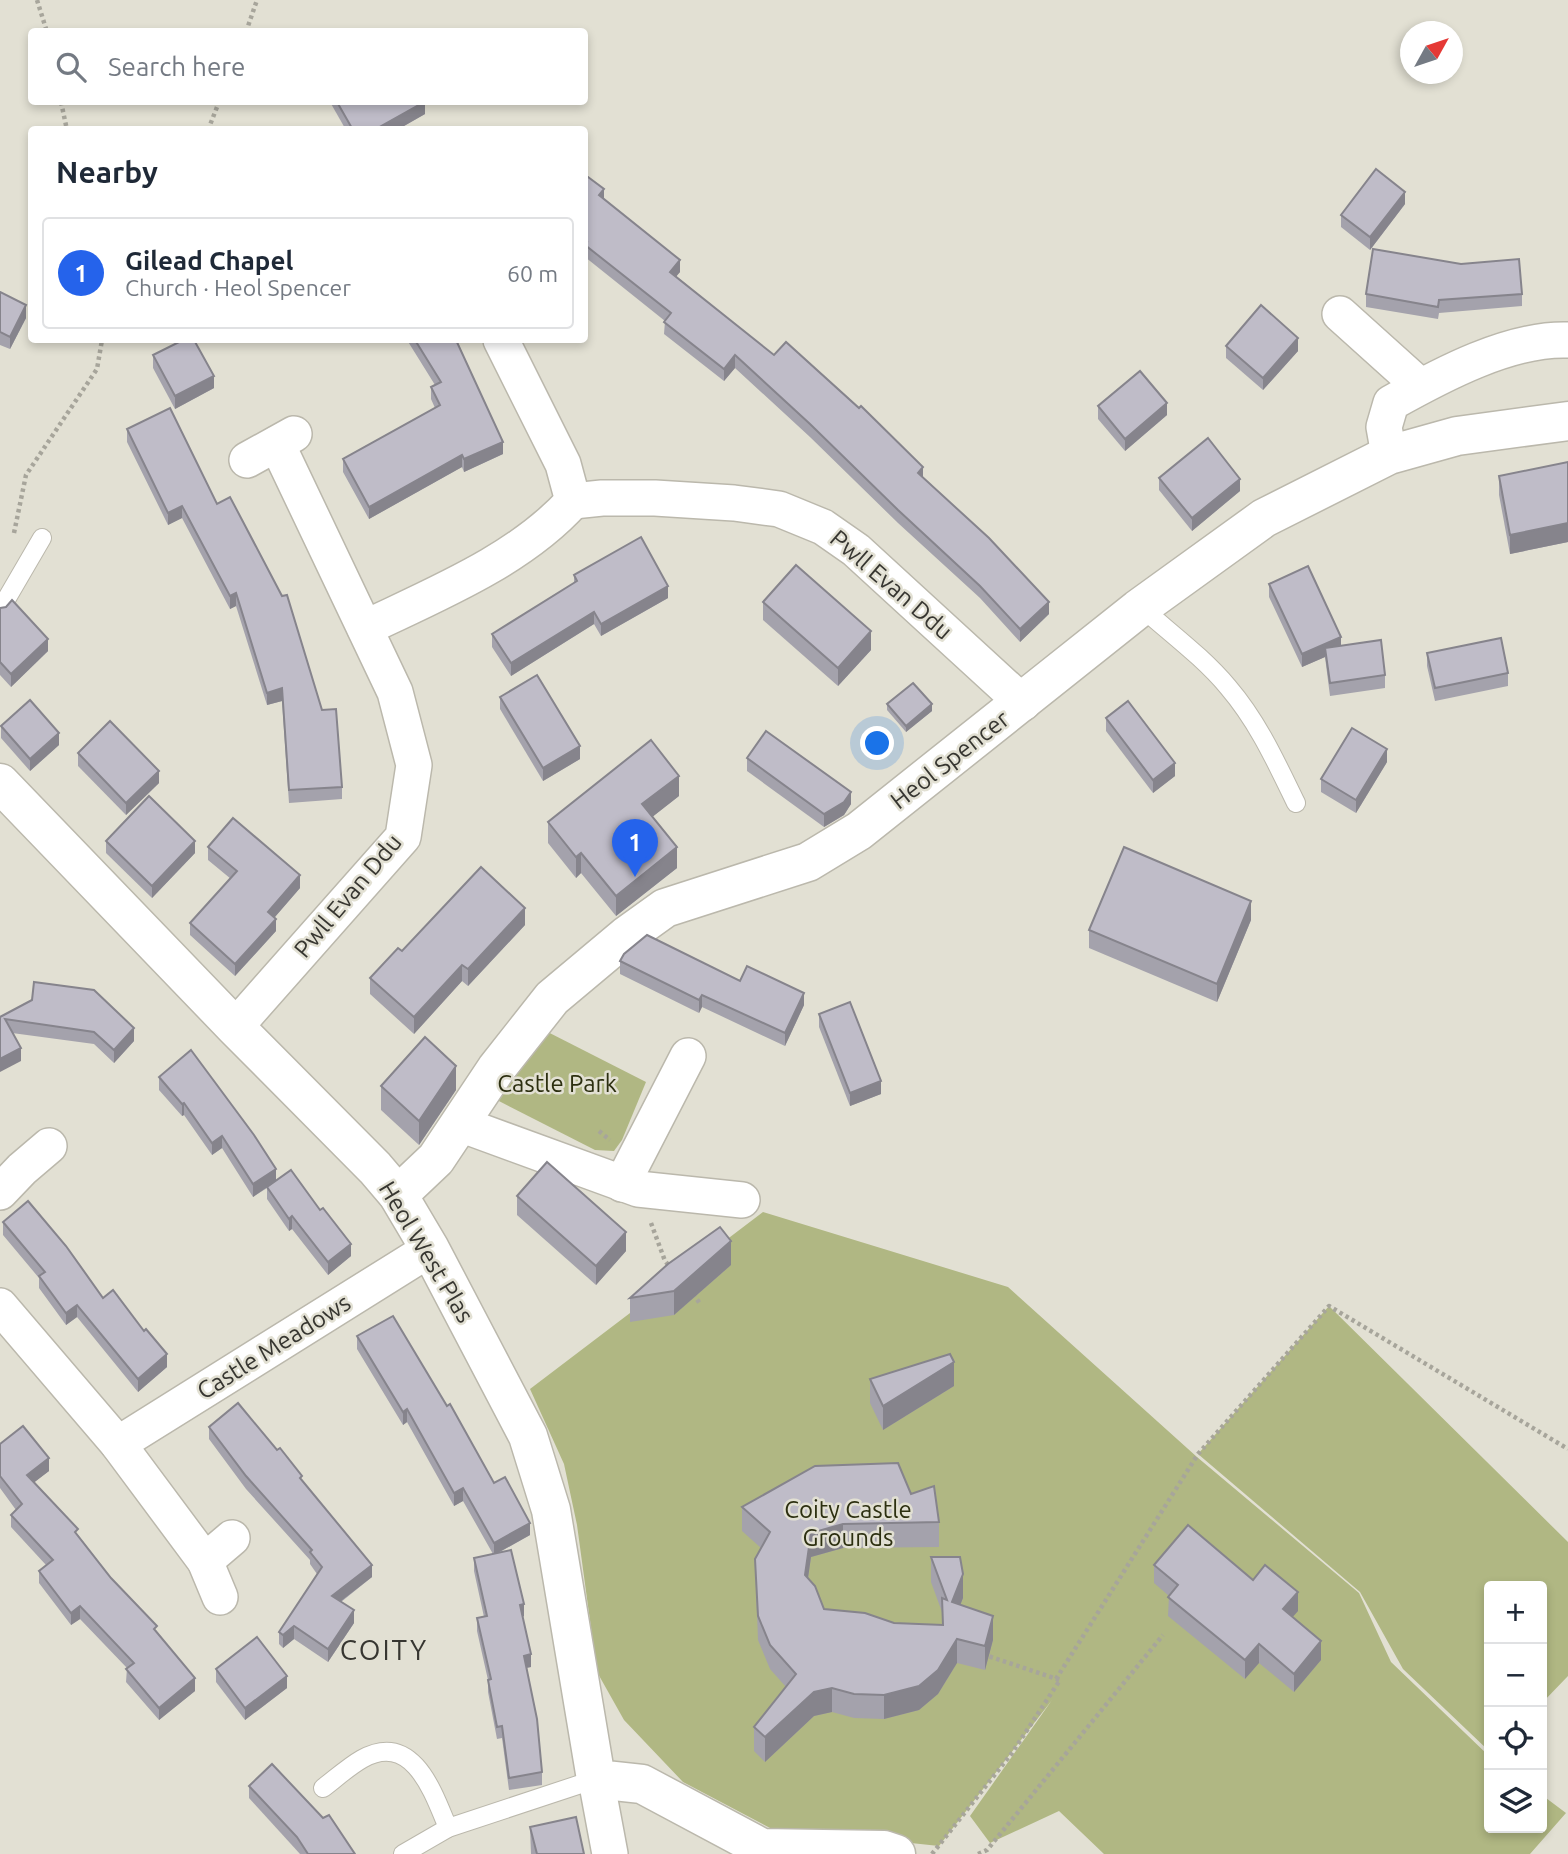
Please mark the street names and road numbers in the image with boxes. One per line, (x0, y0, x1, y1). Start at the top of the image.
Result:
street label: Pwll Evan Ddu (825, 524, 958, 645)
street label: Heol Spencer (885, 705, 1014, 814)
street label: Pwll Evan Ddu (288, 829, 407, 963)
street label: Heol West Plas (374, 1176, 479, 1327)
street label: Castle Meadows (192, 1289, 355, 1405)

